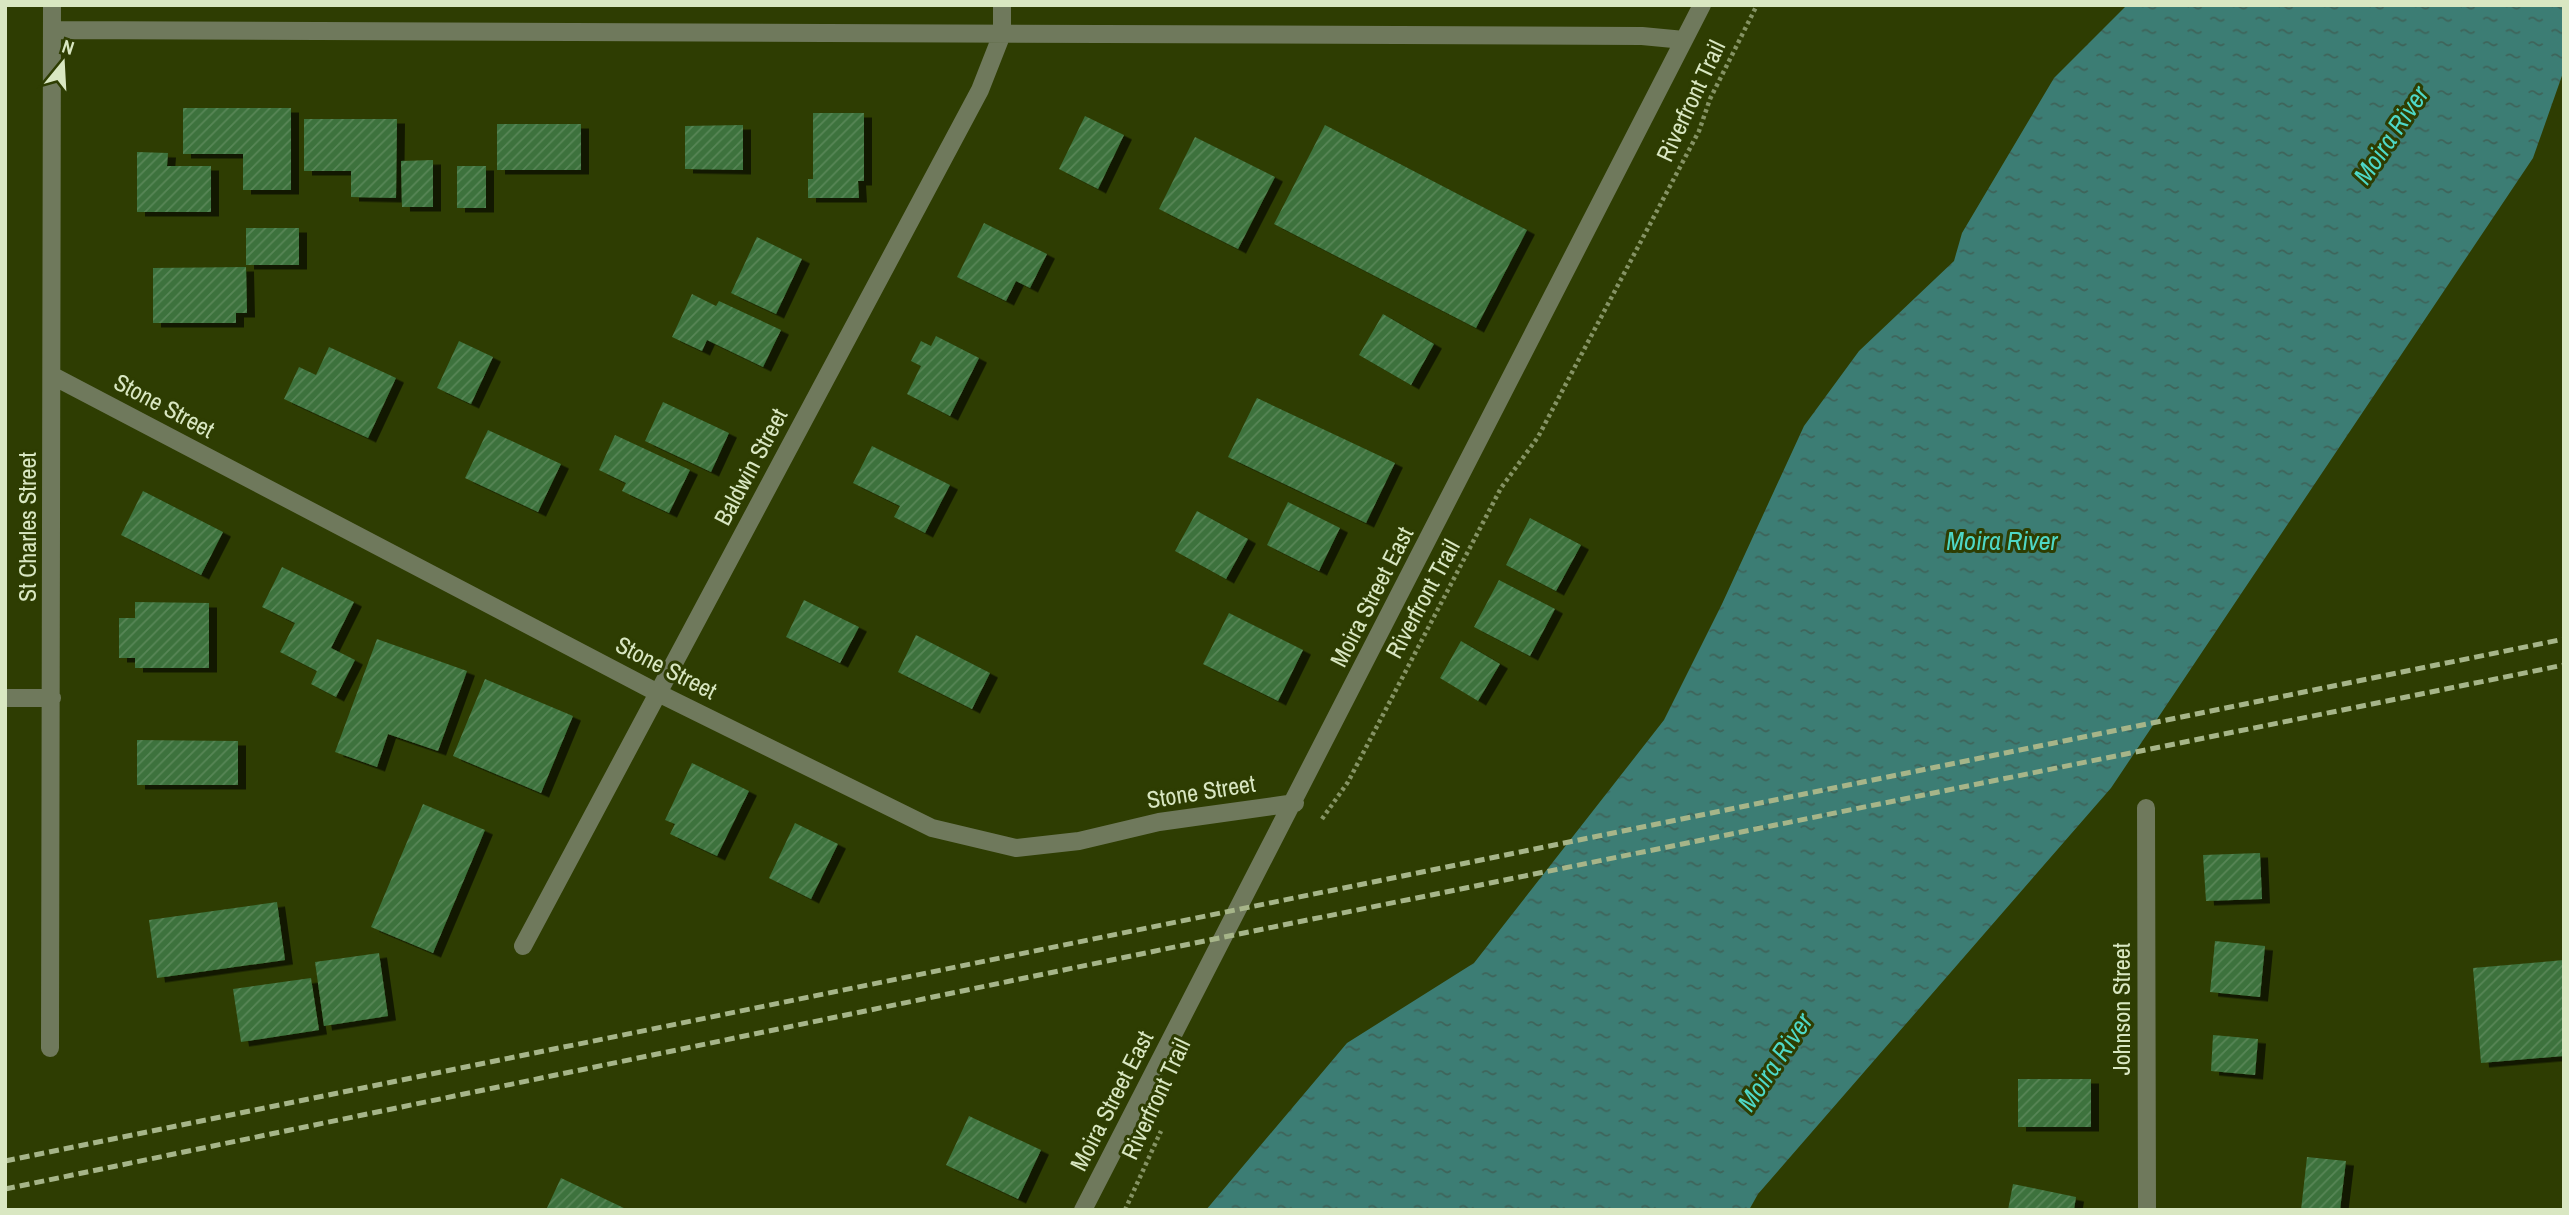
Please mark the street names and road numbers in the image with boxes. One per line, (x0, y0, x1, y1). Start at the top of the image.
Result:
street label: Riverfront Trail (1648, 35, 1732, 166)
street label: Stone Street (109, 365, 221, 445)
street label: Baldwin Street (706, 402, 795, 531)
street label: St Charles Street (11, 452, 43, 602)
street label: Moira Street East (1322, 521, 1420, 672)
street label: Riverfront Trail (1377, 534, 1467, 664)
street label: Stone Street (610, 628, 723, 706)
street label: Stone Street (1144, 767, 1258, 815)
street label: Johnson Street (2105, 942, 2137, 1075)
street label: Moira Street East (1062, 1025, 1160, 1176)
street label: Riverfront Trail (1113, 1033, 1197, 1164)

